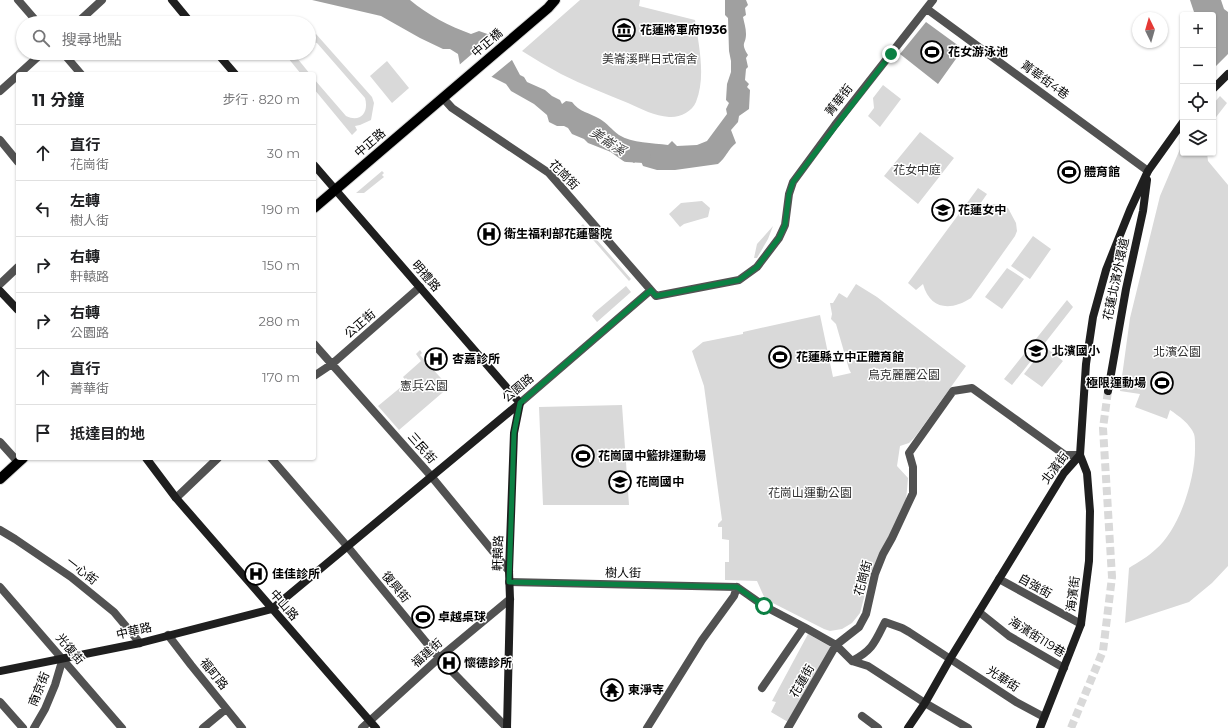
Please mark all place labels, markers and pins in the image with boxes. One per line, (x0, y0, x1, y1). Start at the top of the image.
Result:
museum icon: 花蓮將軍府1936 (611, 17, 637, 43)
place label: 花蓮將軍府1936 (640, 22, 727, 37)
sports icon: 花女游泳池 (919, 39, 945, 65)
place label: 花女游泳池 (948, 44, 1008, 59)
sports icon: 體育館 (1056, 159, 1082, 185)
place label: 體育館 (1084, 164, 1120, 179)
school or university icon: 花蓮女中 (930, 197, 956, 223)
place label: 花蓮女中 (958, 202, 1006, 217)
hospital icon: 衛生福利部花蓮醫院 (476, 221, 502, 247)
place label: 衛生福利部花蓮醫院 (504, 226, 612, 241)
school or university icon: 北濱國小 (1023, 338, 1049, 364)
place label: 北濱國小 (1052, 343, 1100, 358)
sports icon: 花蓮縣立中正體育館 (767, 344, 793, 370)
hospital icon: 杏嘉診所 (423, 346, 449, 372)
place label: 花蓮縣立中正體育館 (796, 349, 904, 364)
place label: 杏嘉診所 (452, 351, 500, 366)
sports icon: 極限運動場 (1149, 370, 1175, 396)
place label: 極限運動場 (1086, 375, 1146, 390)
sports icon: 花崗國中籃排運動場 (570, 443, 596, 469)
place label: 花崗國中籃排運動場 (598, 448, 706, 463)
school or university icon: 花崗國中 (607, 469, 633, 495)
place label: 花崗國中 (636, 474, 684, 489)
hospital icon: 佳佳診所 (243, 561, 269, 587)
place label: 佳佳診所 (272, 566, 320, 581)
sports icon: 卓越桌球 (410, 604, 436, 630)
place label: 卓越桌球 (438, 609, 486, 624)
hospital icon: 懷德診所 (436, 650, 462, 676)
place label: 懷德診所 (464, 655, 512, 670)
temple icon: 東淨寺 (599, 677, 625, 703)
place label: 東淨寺 (628, 682, 664, 697)

